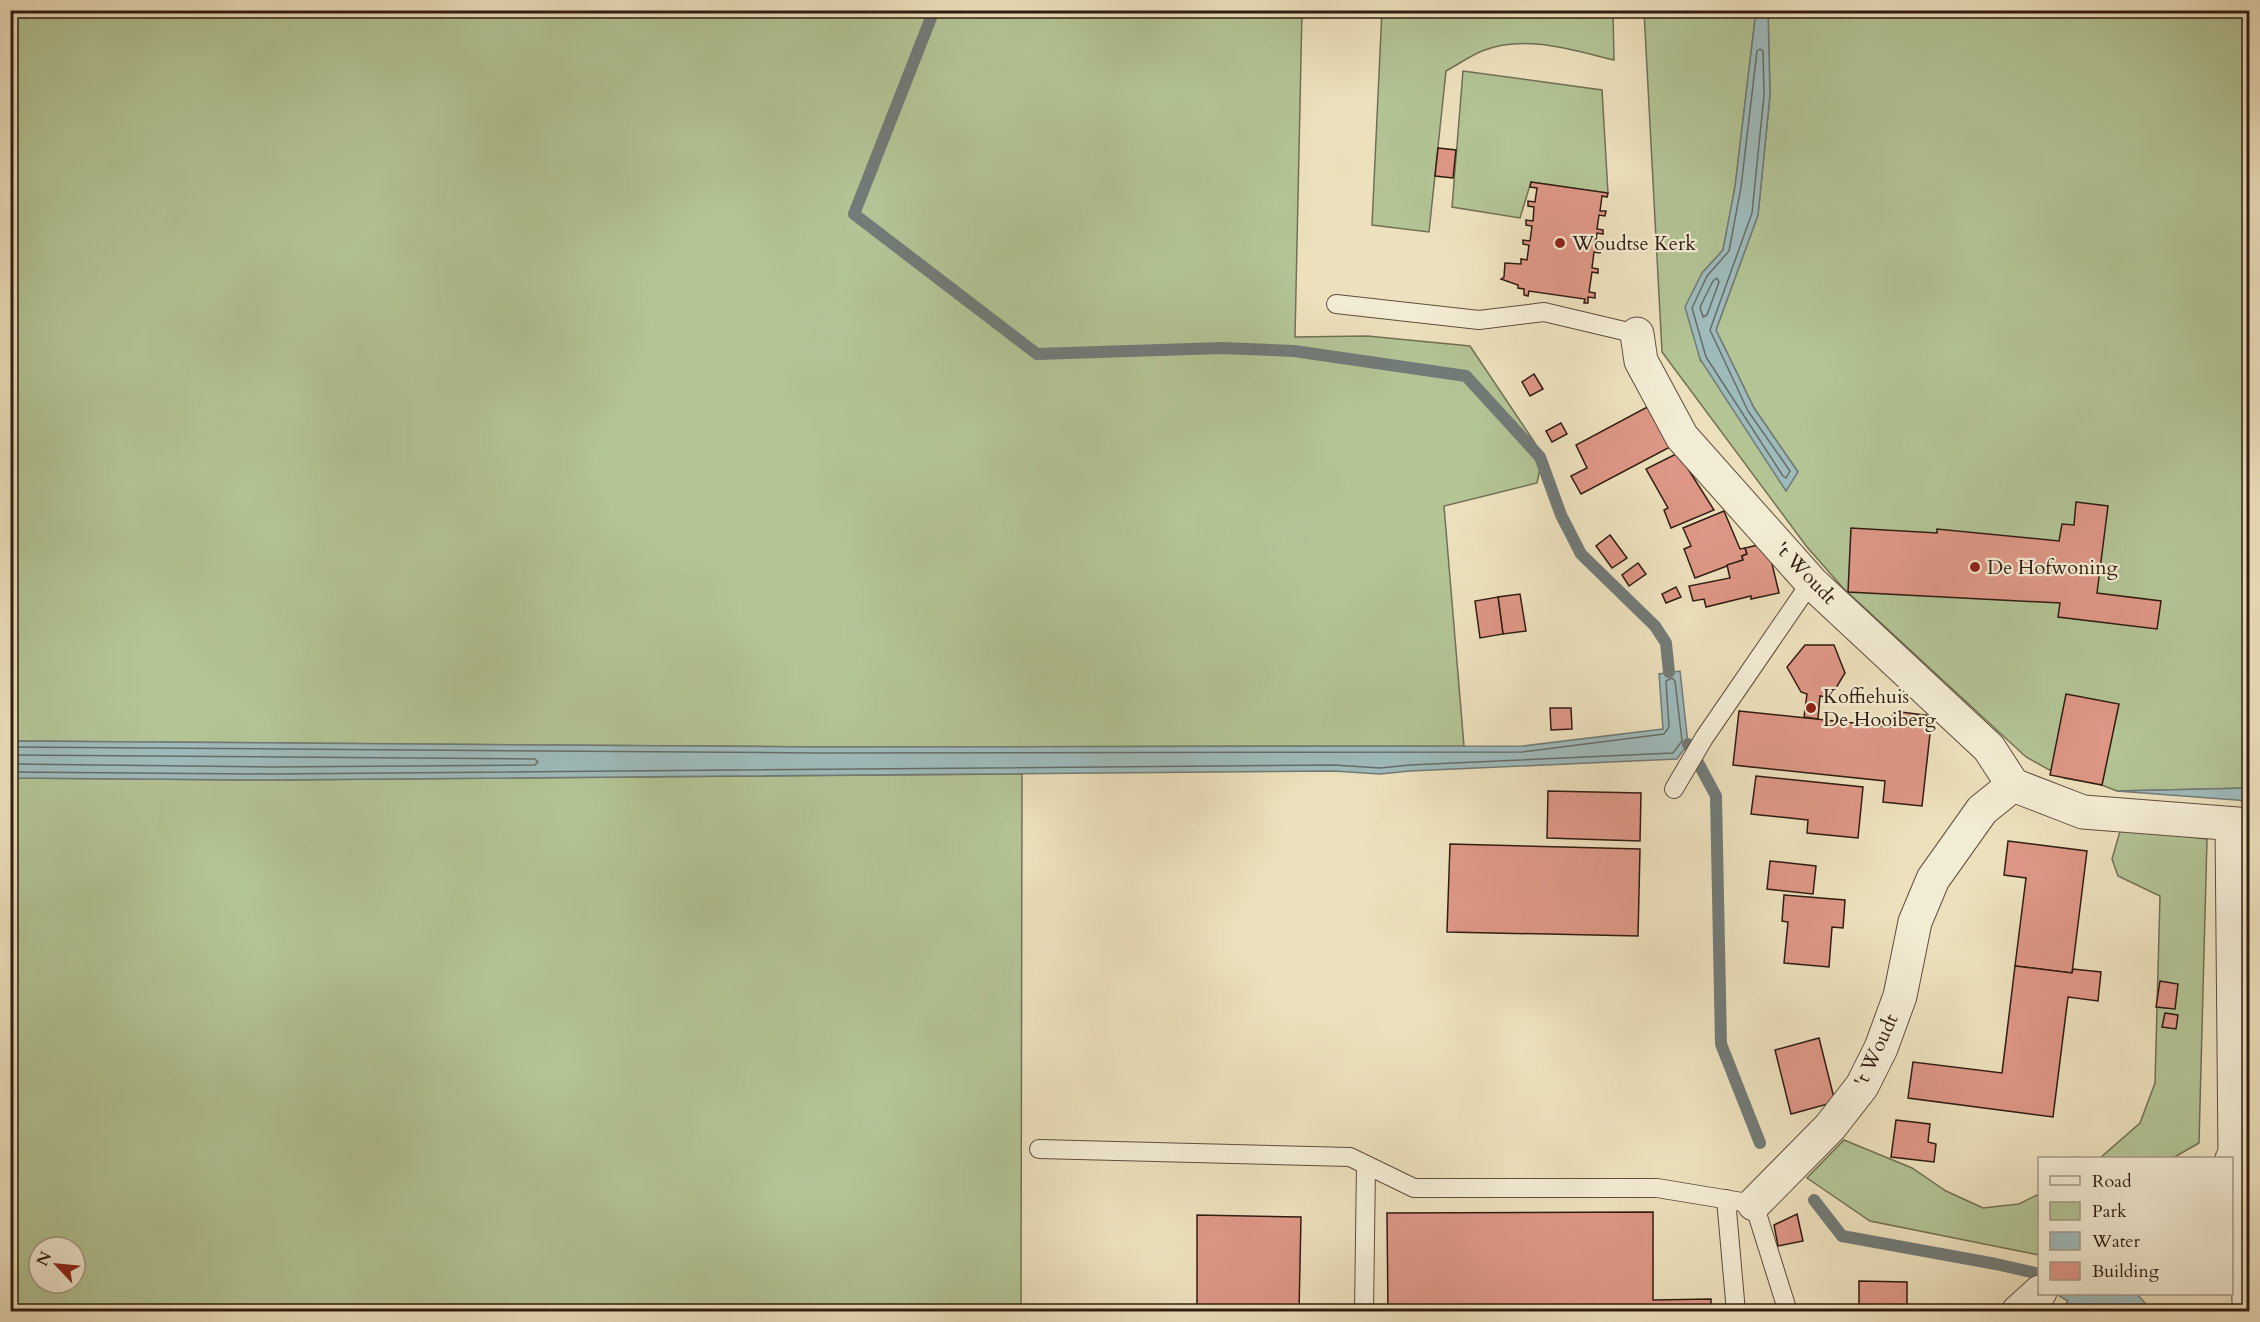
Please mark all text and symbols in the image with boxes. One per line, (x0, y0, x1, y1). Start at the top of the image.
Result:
place label: Woudtse Kerk (1571, 230, 1696, 257)
marker: Woudtse Kerk (1553, 236, 1567, 250)
street label: 't Woudt (1770, 536, 1843, 611)
place label: De Hofwoning (1987, 554, 2119, 581)
marker: De Hofwoning (1968, 560, 1982, 574)
place label: Koffiehuis De Hooiberg (1823, 683, 1937, 733)
marker: Koffiehuis De Hooiberg (1804, 701, 1818, 715)
street label: 't Woudt (1847, 1009, 1905, 1091)
legend (2038, 1157, 2233, 1295)
text: Road (2092, 1169, 2132, 1194)
text: Park (2092, 1199, 2127, 1224)
text: Water (2091, 1229, 2141, 1254)
north arrow (27, 1235, 87, 1295)
text: N (31, 1248, 57, 1270)
text: Building (2092, 1259, 2160, 1284)

